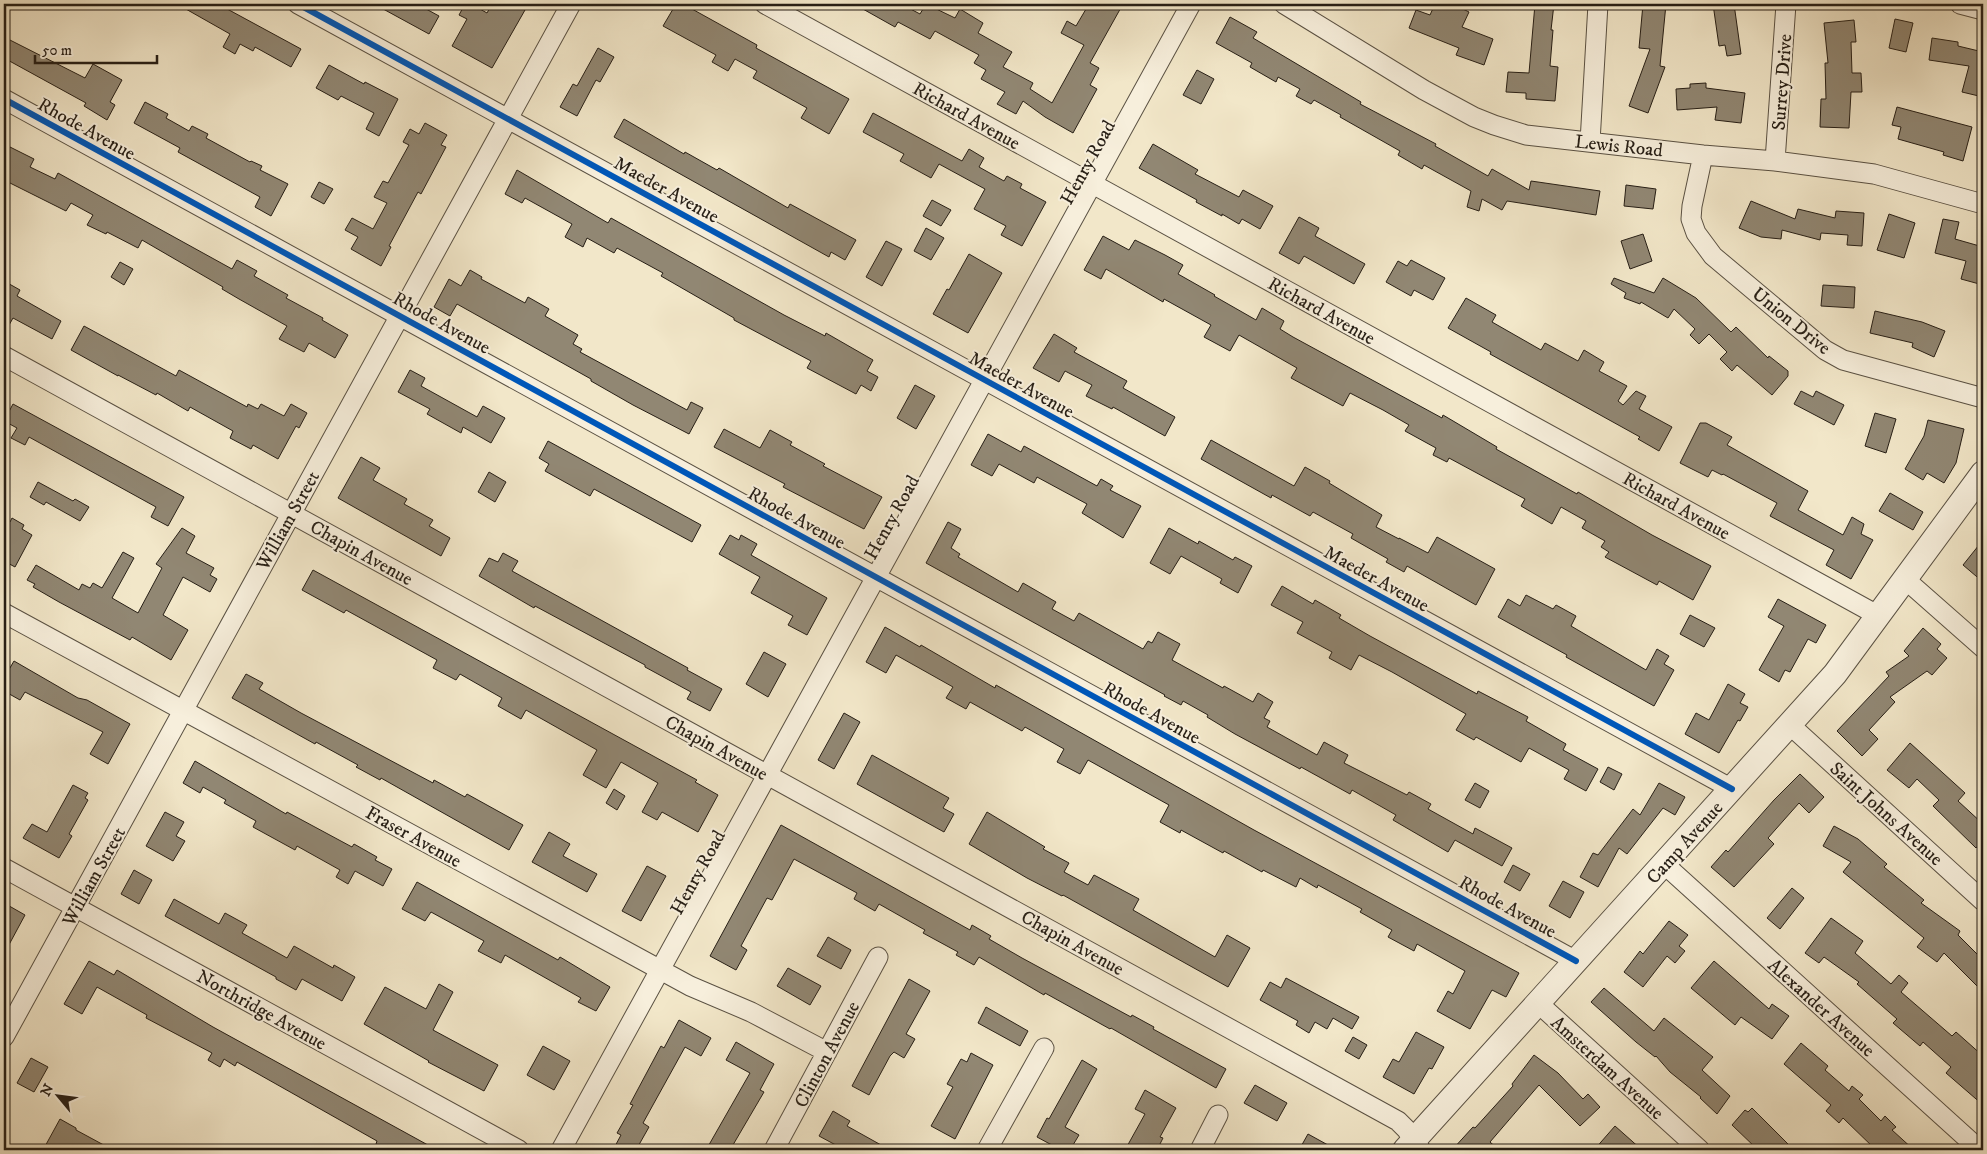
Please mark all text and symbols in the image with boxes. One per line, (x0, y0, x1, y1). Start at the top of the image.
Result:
scale bar (35, 32, 158, 64)
street label: Surrey Drive (1768, 33, 1797, 131)
text: 50 m (42, 41, 72, 60)
street label: Richard Avenue (909, 77, 1024, 155)
street label: Rhode Avenue (33, 93, 139, 166)
street label: Henry Road (1056, 116, 1121, 209)
street label: Lewis Road (1574, 130, 1664, 163)
street label: Maeder Avenue (610, 152, 723, 229)
street label: Richard Avenue (1264, 272, 1379, 350)
street label: Union Drive (1747, 282, 1835, 360)
street label: Rhode Avenue (388, 287, 494, 360)
street label: Maeder Avenue (965, 347, 1078, 424)
street label: William Street (251, 467, 325, 575)
street label: Richard Avenue (1619, 467, 1734, 545)
street label: Henry Road (860, 471, 925, 564)
street label: Rhode Avenue (743, 482, 849, 555)
street label: Chapin Avenue (306, 516, 417, 591)
street label: Maeder Avenue (1320, 541, 1433, 618)
street label: Rhode Avenue (1098, 677, 1204, 750)
street label: Chapin Avenue (661, 711, 772, 786)
street label: Saint Johns Avenue (1825, 757, 1947, 871)
street label: Camp Avenue (1642, 797, 1728, 889)
street label: Fraser Avenue (361, 802, 465, 873)
street label: William Street (57, 823, 131, 931)
street label: Henry Road (666, 826, 731, 919)
street label: Rhode Avenue (1454, 871, 1560, 944)
street label: Chapin Avenue (1017, 906, 1128, 981)
street label: Alexander Avenue (1763, 954, 1879, 1062)
street label: Northridge Avenue (192, 965, 330, 1056)
street label: Clinton Avenue (790, 997, 865, 1112)
street label: Amsterdam Avenue (1546, 1011, 1668, 1125)
north arrow (32, 1072, 82, 1122)
text: N (37, 1080, 58, 1100)

